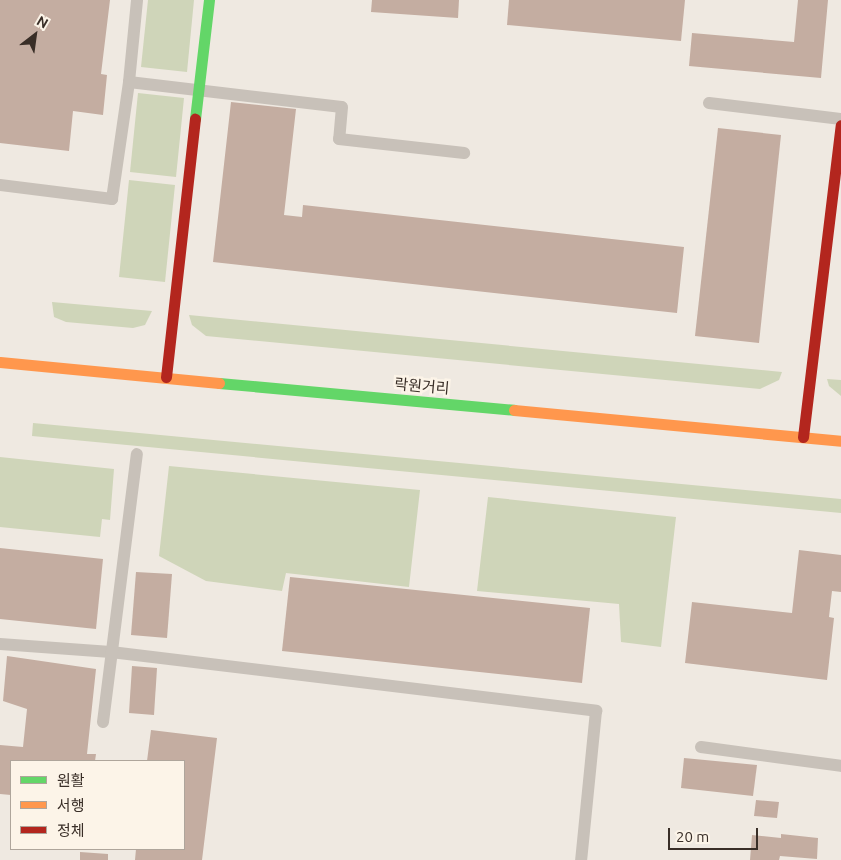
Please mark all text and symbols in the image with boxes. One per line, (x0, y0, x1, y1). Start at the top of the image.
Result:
north arrow (10, 10, 60, 60)
text: N (34, 12, 51, 32)
street label: 락원거리 (394, 375, 450, 397)
legend (10, 760, 185, 850)
text: 원활 (57, 772, 85, 789)
text: 서행 (57, 797, 85, 814)
scale bar (671, 818, 761, 850)
text: 정체 (57, 822, 85, 839)
text: 20 m (676, 828, 709, 845)

